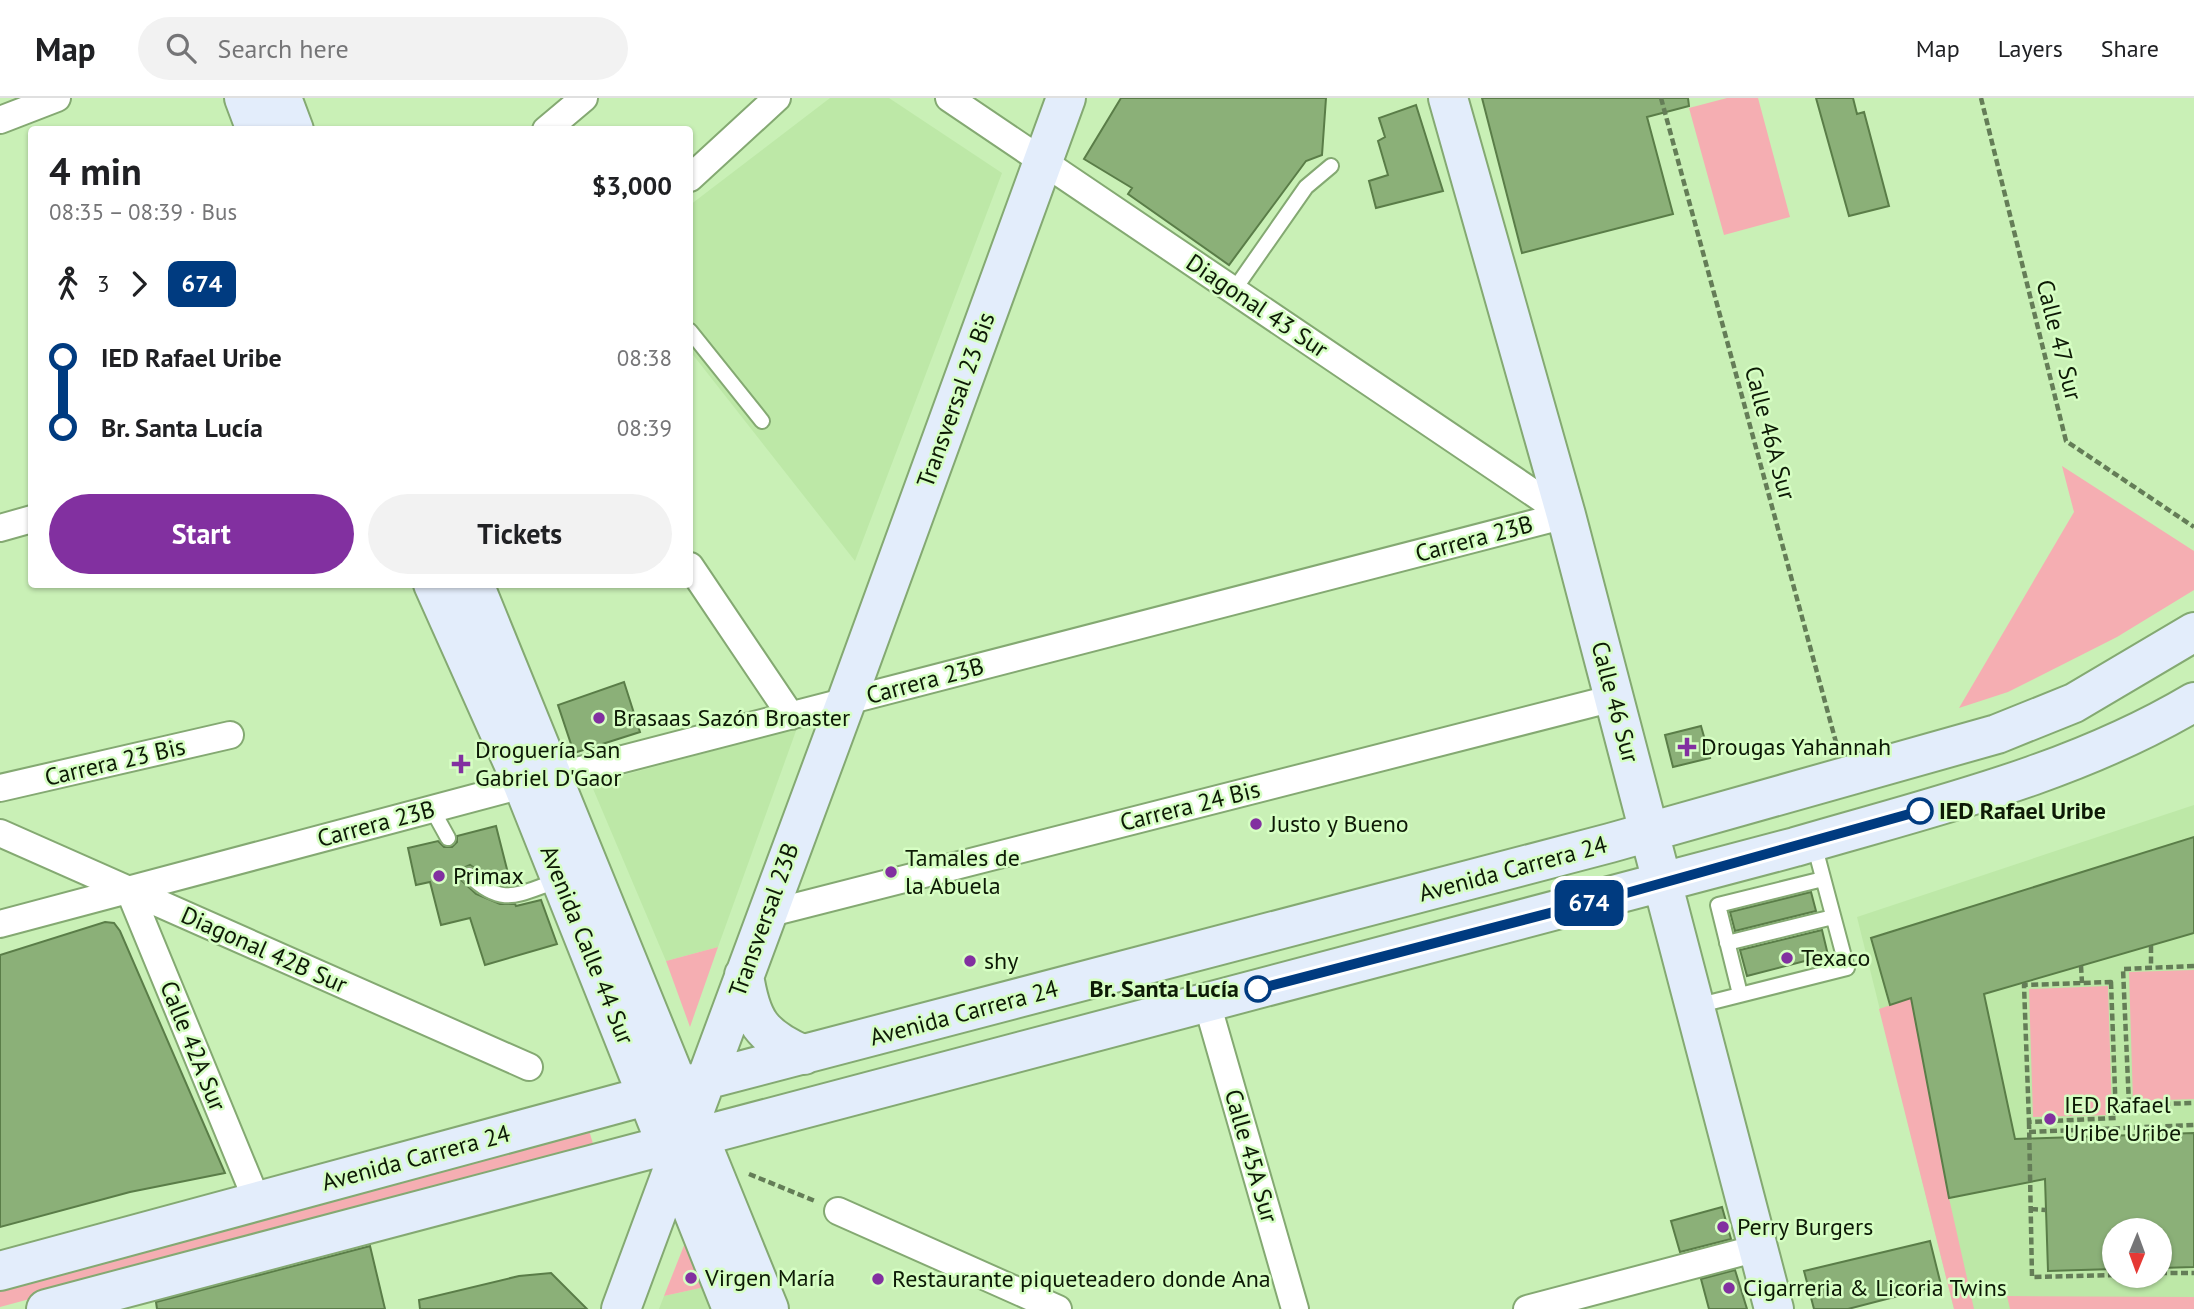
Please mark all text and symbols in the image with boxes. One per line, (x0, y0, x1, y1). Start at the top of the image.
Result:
search box (138, 17, 628, 80)
text: Map (35, 27, 96, 70)
icon: search (162, 29, 200, 67)
text: Search here (218, 32, 349, 65)
text: Map (1916, 33, 1960, 64)
text: Layers (1998, 33, 2063, 64)
text: Share (2101, 33, 2159, 64)
text: 4 min (49, 146, 142, 195)
text: $3,000 (592, 169, 672, 202)
text: 08:35 – 08:39 · Bus (49, 197, 237, 226)
street label: Diagonal 43 Sur (1180, 247, 1334, 364)
icon: walk (49, 265, 87, 303)
icon: forward (120, 265, 158, 303)
text: 674 (182, 268, 222, 299)
text: 3 (97, 269, 110, 298)
street label: Calle 47 Sur (2030, 276, 2089, 403)
street label: Transversal 23 Bis (909, 308, 1002, 492)
text: IED Rafael Uribe (101, 341, 282, 374)
text: 08:38 (617, 343, 672, 372)
street label: Calle 46A Sur (1738, 363, 1803, 503)
text: Br. Santa Lucía (101, 411, 263, 444)
text: 08:39 (617, 413, 672, 442)
button: Start (49, 494, 354, 574)
button: Tickets (368, 494, 672, 574)
street label: Carrera 23B (1412, 508, 1536, 569)
street label: Calle 46 Sur (1584, 638, 1647, 766)
street label: Carrera 23B (863, 650, 987, 711)
place label: Brasaas Sazón Broaster (613, 702, 850, 733)
marker: Brasaas Sazón Broaster (591, 710, 607, 726)
street label: Carrera 23 Bis (42, 730, 188, 793)
place label: Drougas Yahannah (1701, 731, 1891, 762)
place label: Droguería San Gabriel D'Gaor (475, 734, 621, 793)
marker: Drougas Yahannah (1679, 739, 1695, 755)
marker: Droguería San Gabriel D'Gaor (453, 756, 469, 772)
street label: Carrera 24 Bis (1117, 773, 1263, 838)
street label: Carrera 23B (314, 793, 438, 854)
place label: IED Rafael Uribe (1939, 795, 2106, 826)
marker: IED Rafael Uribe (1907, 798, 1933, 824)
place label: Justo y Bueno (1269, 808, 1409, 839)
marker: Justo y Bueno (1248, 816, 1264, 832)
street label: Avenida Carrera 24 (1415, 828, 1610, 909)
street label: Transversal 23B (721, 839, 806, 1001)
street label: Avenida Calle 44 Sur (533, 841, 641, 1049)
place label: Tamales de la Abuela (905, 842, 1020, 901)
place label: Primax (453, 860, 524, 891)
marker: Tamales de la Abuela (883, 864, 899, 880)
marker: Primax (431, 868, 447, 884)
line badge: 674 (1549, 880, 1629, 926)
text: 674 (1569, 887, 1609, 918)
street label: Diagonal 42B Sur (176, 899, 352, 1000)
place label: Texaco (1801, 942, 1870, 973)
place label: shy (984, 945, 1018, 976)
marker: Texaco (1779, 950, 1795, 966)
marker: shy (962, 953, 978, 969)
street label: Avenida Carrera 24 (866, 972, 1061, 1053)
place label: Br. Santa Lucía (1089, 973, 1239, 1004)
street label: Calle 42A Sur (153, 976, 234, 1115)
marker: Br. Santa Lucía (1245, 976, 1271, 1002)
street label: Calle 45A Sur (1218, 1086, 1285, 1226)
place label: IED Rafael Uribe Uribe (2064, 1089, 2181, 1148)
marker: IED Rafael Uribe Uribe (2042, 1111, 2058, 1127)
street label: Avenida Carrera 24 (318, 1117, 513, 1198)
place label: Perry Burgers (1737, 1211, 1873, 1242)
north arrow (2102, 1218, 2172, 1288)
map controls (2102, 1218, 2172, 1288)
marker: Perry Burgers (1715, 1219, 1731, 1235)
place label: Virgen María (704, 1262, 835, 1293)
place label: Restaurante piqueteadero donde Ana (892, 1263, 1271, 1294)
marker: Virgen María (683, 1270, 699, 1286)
marker: Restaurante piqueteadero donde Ana (870, 1271, 886, 1287)
place label: Cigarreria & Licoria Twins (1743, 1272, 2007, 1303)
marker: Cigarreria & Licoria Twins (1721, 1280, 1737, 1296)

